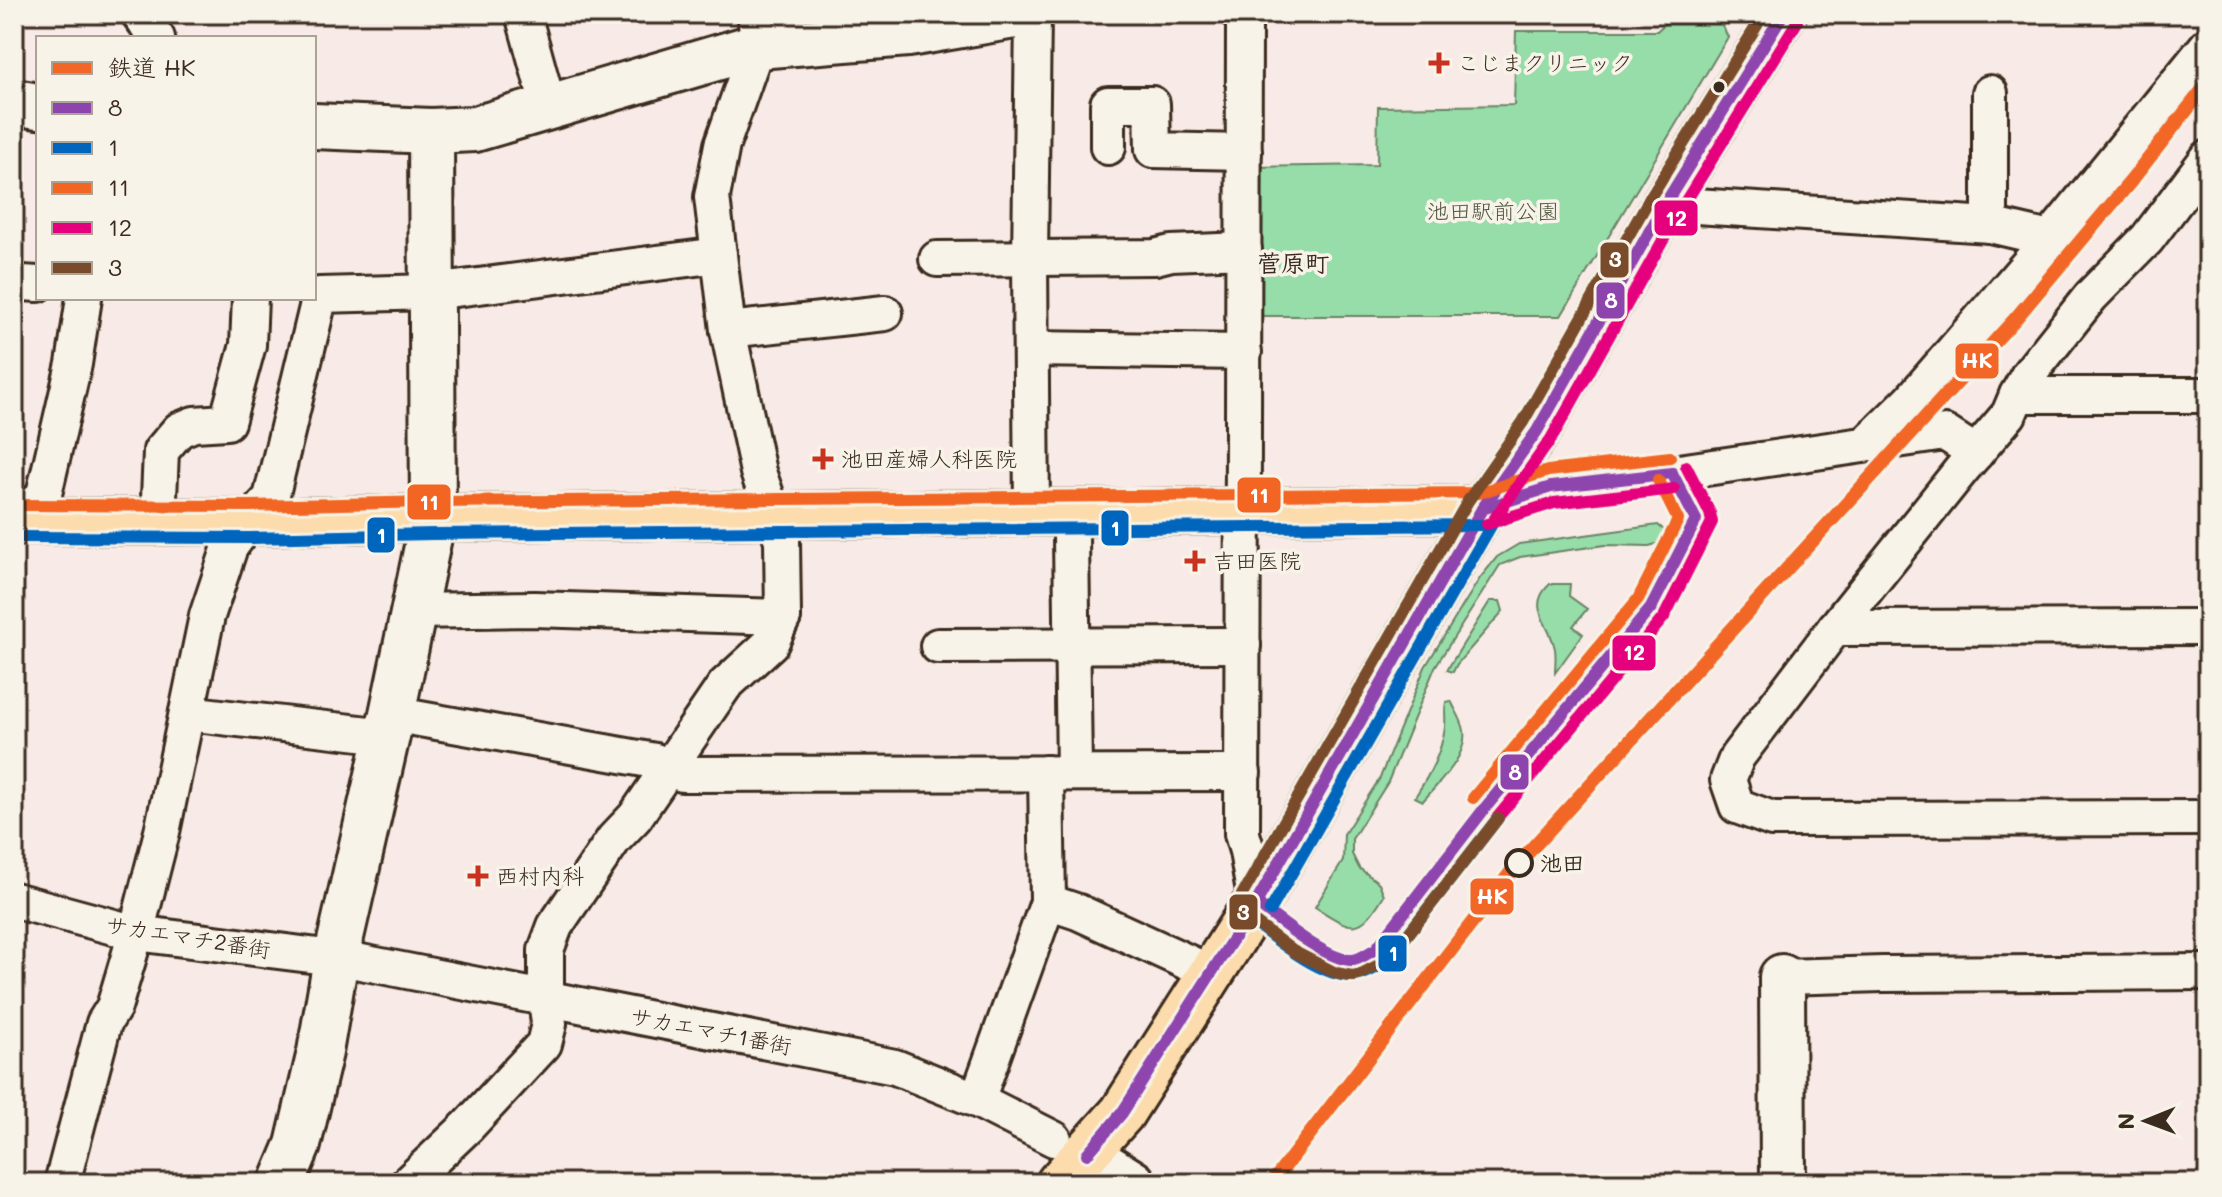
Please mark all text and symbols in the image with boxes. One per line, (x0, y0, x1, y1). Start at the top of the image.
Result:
legend (36, 36, 316, 300)
place label: こじまクリニック (1457, 48, 1633, 77)
text: 鉄道 HK (108, 51, 196, 82)
marker: こじまクリニック (1428, 52, 1450, 74)
unlabelled marker (1711, 79, 1727, 95)
text: 8 (108, 91, 123, 122)
text: 1 (108, 131, 119, 162)
text: 11 (108, 171, 129, 202)
park label: 池田駅前公園 (1427, 196, 1559, 225)
line badge: 12 (1653, 199, 1699, 237)
text: 12 (1665, 203, 1687, 232)
text: 12 (108, 211, 132, 242)
line badge: 3 (1599, 241, 1630, 279)
text: 3 (1608, 244, 1622, 273)
district label: 菅原町 (1257, 247, 1329, 278)
text: 3 (108, 251, 122, 282)
line badge: 8 (1595, 281, 1626, 320)
text: 8 (1604, 285, 1618, 314)
line badge: HK (1954, 342, 2000, 380)
text: HK (1961, 345, 1993, 374)
place label: 池田産婦人科医院 (841, 444, 1017, 473)
marker: 池田産婦人科医院 (812, 448, 834, 470)
line badge: 11 (1236, 476, 1282, 514)
text: 11 (1249, 480, 1269, 509)
line badge: 11 (406, 483, 452, 521)
text: 11 (419, 487, 439, 516)
line badge: 1 (1100, 509, 1130, 547)
text: 1 (1110, 513, 1120, 542)
line badge: 1 (366, 516, 396, 554)
text: 1 (376, 520, 386, 549)
place label: 吉田医院 (1213, 546, 1301, 575)
marker: 吉田医院 (1184, 550, 1206, 572)
line badge: 12 (1611, 634, 1657, 672)
text: 12 (1623, 637, 1645, 666)
line badge: 8 (1499, 753, 1530, 791)
text: 8 (1508, 757, 1522, 786)
place label: 池田 (1540, 848, 1584, 877)
marker: 池田 (1505, 849, 1533, 877)
place label: 西村内科 (496, 861, 584, 890)
marker: 西村内科 (467, 865, 489, 887)
line badge: HK (1469, 877, 1515, 916)
text: HK (1476, 881, 1508, 910)
line badge: 3 (1228, 893, 1259, 931)
text: 3 (1236, 897, 1250, 926)
street label: サカエマチ2番街 (104, 909, 272, 964)
line badge: 1 (1377, 934, 1408, 973)
text: 1 (1388, 938, 1398, 967)
street label: サカエマチ1番街 (628, 1001, 794, 1060)
north arrow (2106, 1081, 2186, 1161)
text: N (2111, 1113, 2140, 1130)

